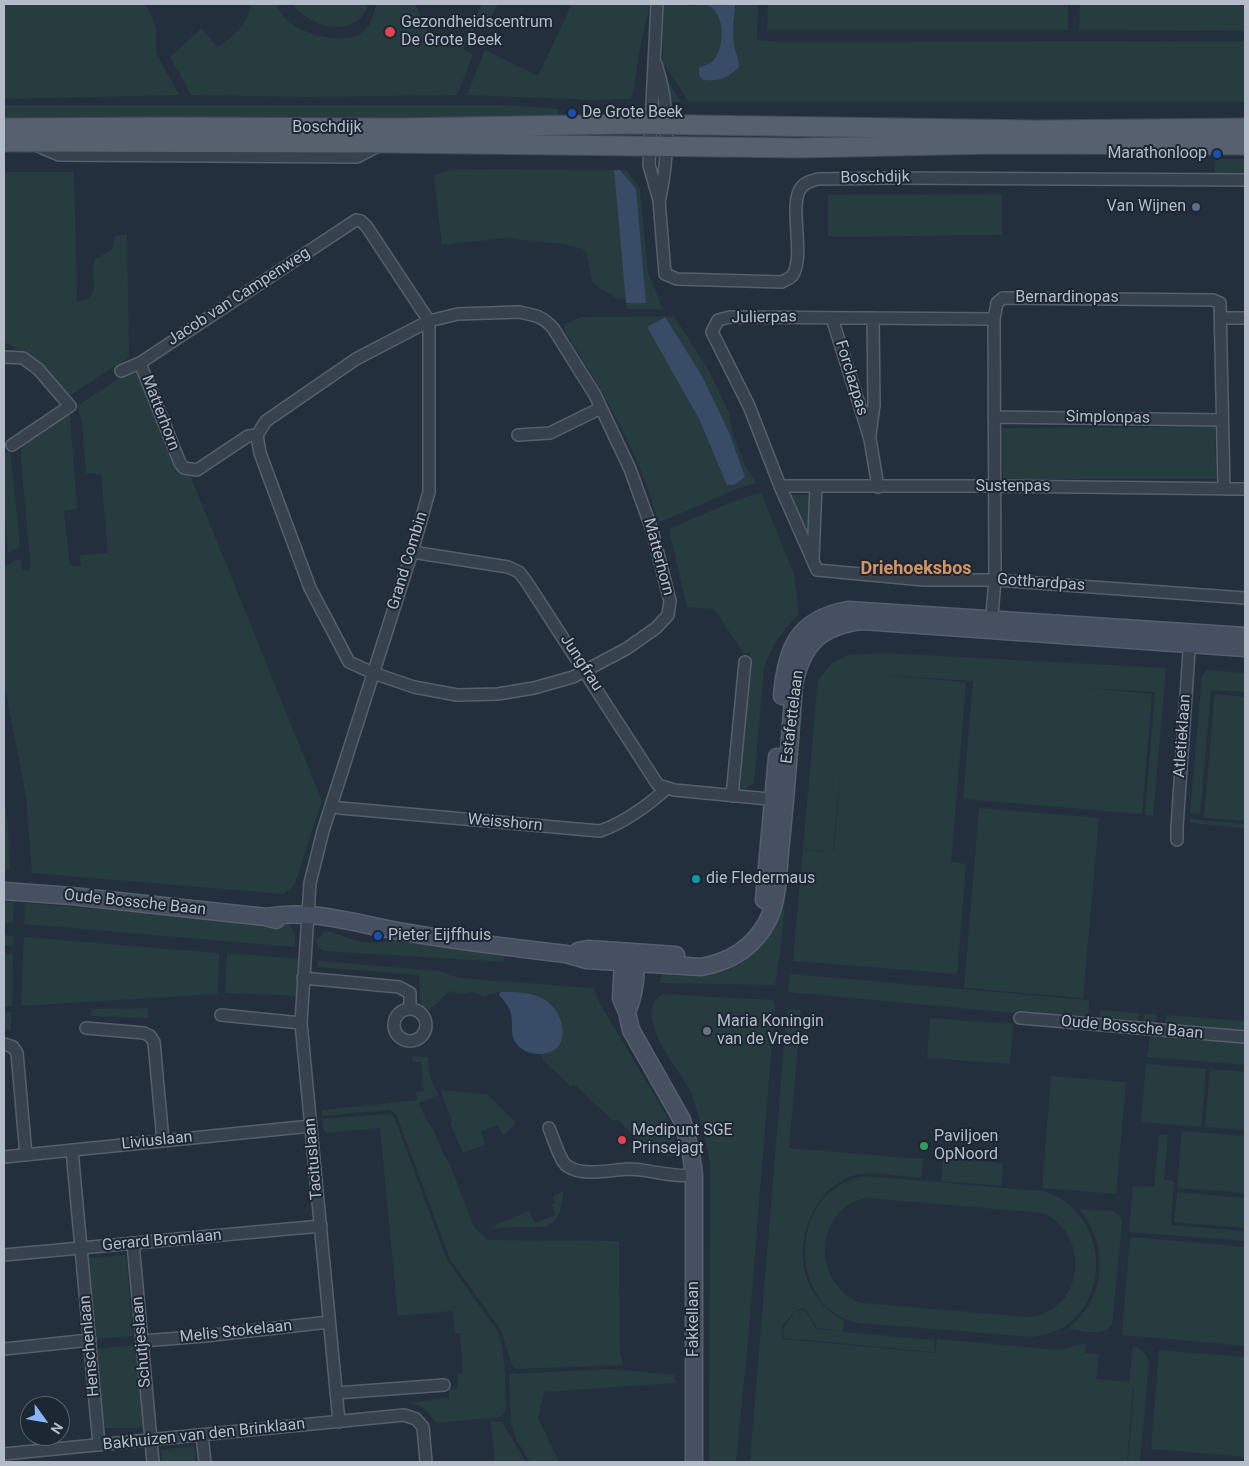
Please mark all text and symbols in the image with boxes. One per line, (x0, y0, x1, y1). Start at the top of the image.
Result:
place label: Gezondheidscentrum De Grote Beek (401, 13, 553, 51)
marker: Gezondheidscentrum De Grote Beek (383, 25, 397, 39)
place label: De Grote Beek (582, 103, 683, 123)
marker: De Grote Beek (566, 107, 578, 119)
street label: Boschdijk (292, 118, 362, 138)
place label: Marathonloop (1107, 144, 1207, 164)
marker: Marathonloop (1211, 148, 1223, 160)
street label: Boschdijk (840, 168, 910, 188)
place label: Van Wijnen (1107, 197, 1186, 217)
marker: Van Wijnen (1190, 201, 1202, 213)
street label: Jacob van Campenweg (164, 244, 314, 350)
street label: Bernardinopas (1015, 288, 1119, 308)
street label: Julierpas (731, 308, 797, 328)
street label: Forclazpas (830, 338, 872, 418)
street label: Matterhorn (137, 373, 183, 453)
street label: Simplonpas (1066, 408, 1150, 428)
street label: Sustenpas (975, 477, 1051, 497)
street label: Grand Combin (384, 510, 432, 612)
street label: Matterhorn (638, 516, 678, 598)
district label: Driehoeksbos (860, 558, 972, 580)
street label: Gotthardpas (996, 570, 1086, 596)
street label: Jungfrau (556, 631, 606, 695)
street label: Estafettelaan (778, 669, 808, 765)
street label: Atletieklaan (1171, 694, 1195, 778)
street label: Weisshorn (467, 810, 543, 836)
place label: die Fledermaus (706, 869, 815, 889)
marker: die Fledermaus (690, 873, 702, 885)
street label: Oude Bossche Baan (63, 886, 207, 920)
place label: Pieter Eijffhuis (388, 926, 491, 946)
marker: Pieter Eijffhuis (372, 930, 384, 942)
place label: Maria Koningin van de Vrede (717, 1012, 824, 1050)
street label: Oude Bossche Baan (1060, 1012, 1204, 1044)
marker: Maria Koningin van de Vrede (701, 1025, 713, 1037)
street label: Tacituslaan (301, 1117, 327, 1201)
place label: Medipunt SGE Prinsejagt (632, 1121, 733, 1159)
place label: Paviljoen OpNoord (934, 1127, 998, 1165)
street label: Liviuslaan (121, 1128, 193, 1154)
marker: Medipunt SGE Prinsejagt (616, 1134, 628, 1146)
marker: Paviljoen OpNoord (918, 1140, 930, 1152)
street label: Gerard Bromlaan (101, 1226, 223, 1256)
street label: Fakkellaan (684, 1281, 704, 1357)
street label: Henschenlaan (76, 1295, 104, 1397)
street label: Schutjeslaan (128, 1296, 156, 1388)
street label: Melis Stokelaan (179, 1317, 293, 1347)
north arrow (20, 1396, 70, 1446)
street label: Bakhuizen van den Brinklaan (102, 1415, 306, 1455)
text: N (47, 1420, 66, 1437)

